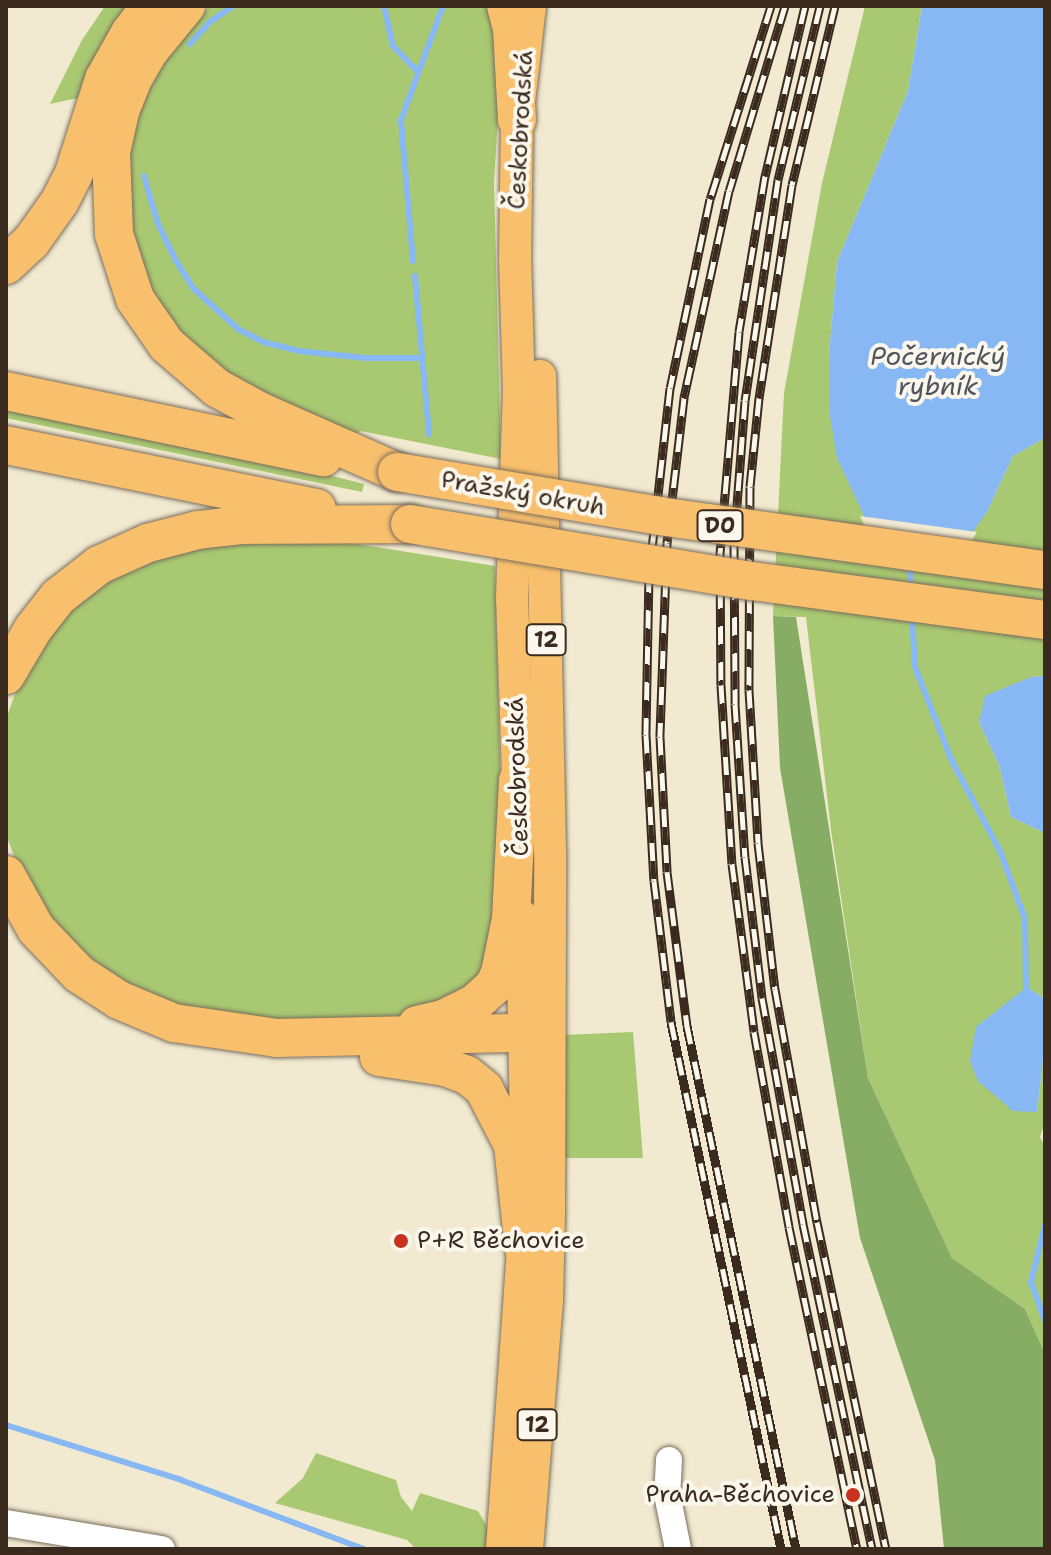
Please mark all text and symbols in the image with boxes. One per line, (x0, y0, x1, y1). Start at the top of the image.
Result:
street label: Českobrodská (502, 50, 540, 210)
water label: Počernický rybník (871, 340, 1005, 402)
street label: Pražský okruh (439, 465, 607, 523)
road number: D0 (696, 508, 744, 544)
road number: 12 (524, 622, 568, 658)
street label: Českobrodská (501, 697, 535, 857)
place label: P+R Běchovice (417, 1227, 585, 1255)
marker: P+R Běchovice (392, 1232, 410, 1250)
road number: 12 (515, 1407, 559, 1443)
place label: Praha-Běchovice (646, 1481, 835, 1509)
marker: Praha-Běchovice (842, 1484, 864, 1506)

